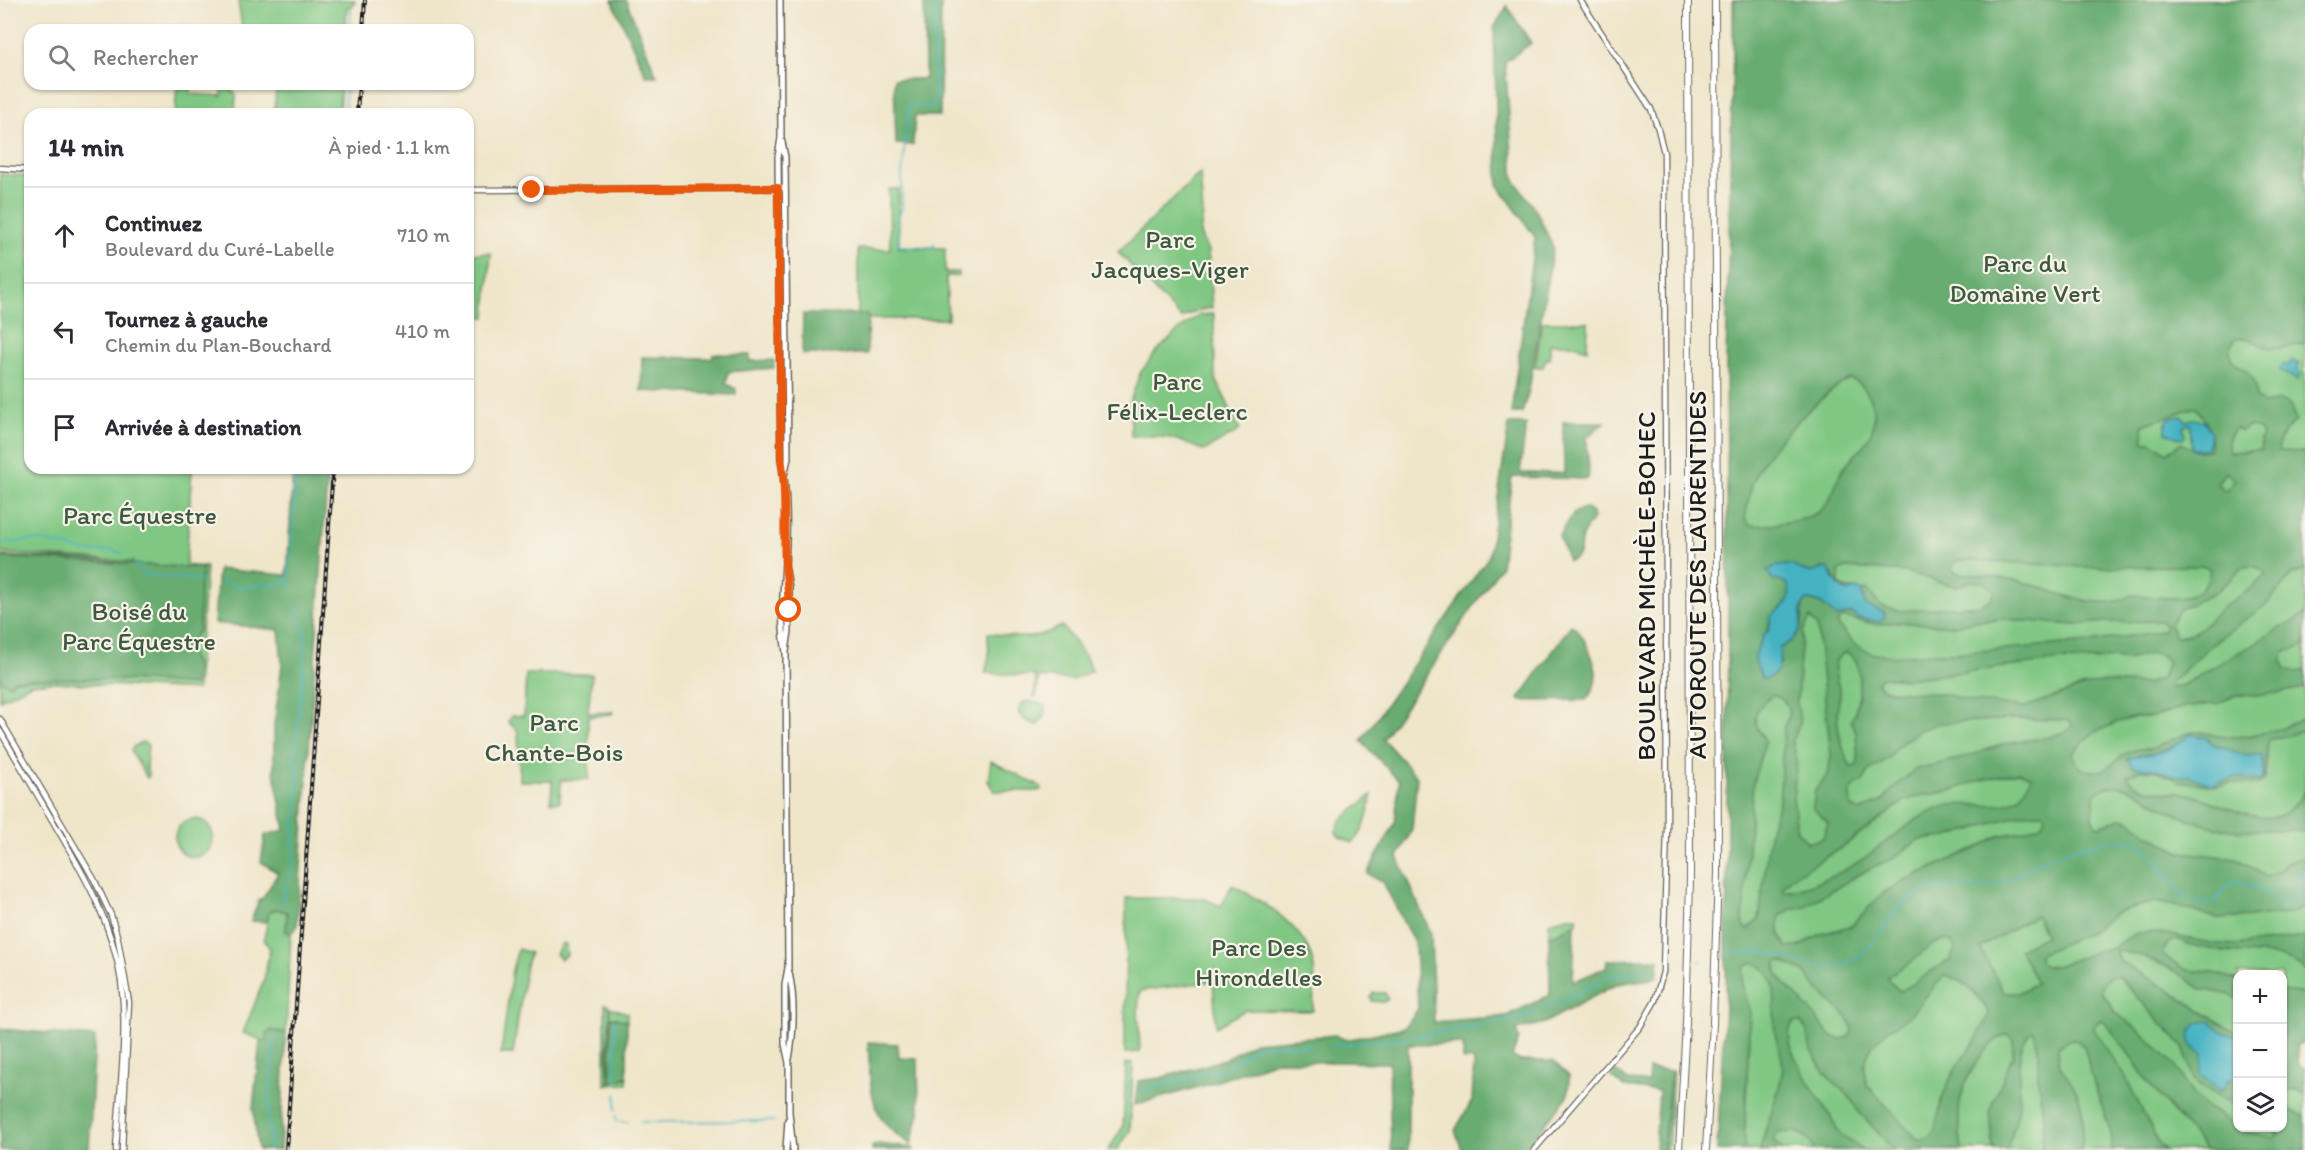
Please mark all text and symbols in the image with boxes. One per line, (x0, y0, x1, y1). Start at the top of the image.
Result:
search box (24, 24, 474, 90)
icon: search (45, 41, 78, 74)
text: Rechercher (93, 44, 198, 71)
text: 14 min (48, 131, 124, 163)
text: À pied · 1.1 km (329, 135, 450, 159)
route end (518, 176, 544, 202)
text: Continuez (105, 210, 202, 237)
icon: ahead (48, 219, 81, 252)
text: 710 m (397, 223, 450, 247)
park label: Parc Jacques-Viger (1091, 223, 1249, 285)
text: Boulevard du Curé-Labelle (105, 237, 335, 261)
park label: Parc du Domaine Vert (1949, 247, 2101, 309)
text: Tournez à gauche (105, 306, 268, 333)
icon: left (48, 315, 81, 348)
text: 410 m (395, 319, 450, 343)
text: Chemin du Plan-Bouchard (105, 333, 332, 357)
park label: Parc Félix-Leclerc (1106, 365, 1248, 427)
street label: AUTOROUTE DES LAURENTIDES (1681, 391, 1713, 759)
icon: arrive (48, 411, 81, 444)
street label: BOULEVARD MICHÈLE-BOHEC (1630, 411, 1662, 761)
text: Arrivée à destination (105, 414, 301, 441)
park label: Parc Équestre (63, 499, 217, 531)
park label: Boisé du Parc Équestre (62, 595, 216, 657)
route start (775, 596, 801, 622)
park label: Parc Chante-Bois (485, 706, 623, 768)
park label: Parc Des Hirondelles (1195, 931, 1323, 993)
map controls (2233, 970, 2287, 1132)
button: + (2233, 970, 2287, 1024)
button: − (2233, 1024, 2287, 1078)
button: layers (2233, 1078, 2287, 1132)

